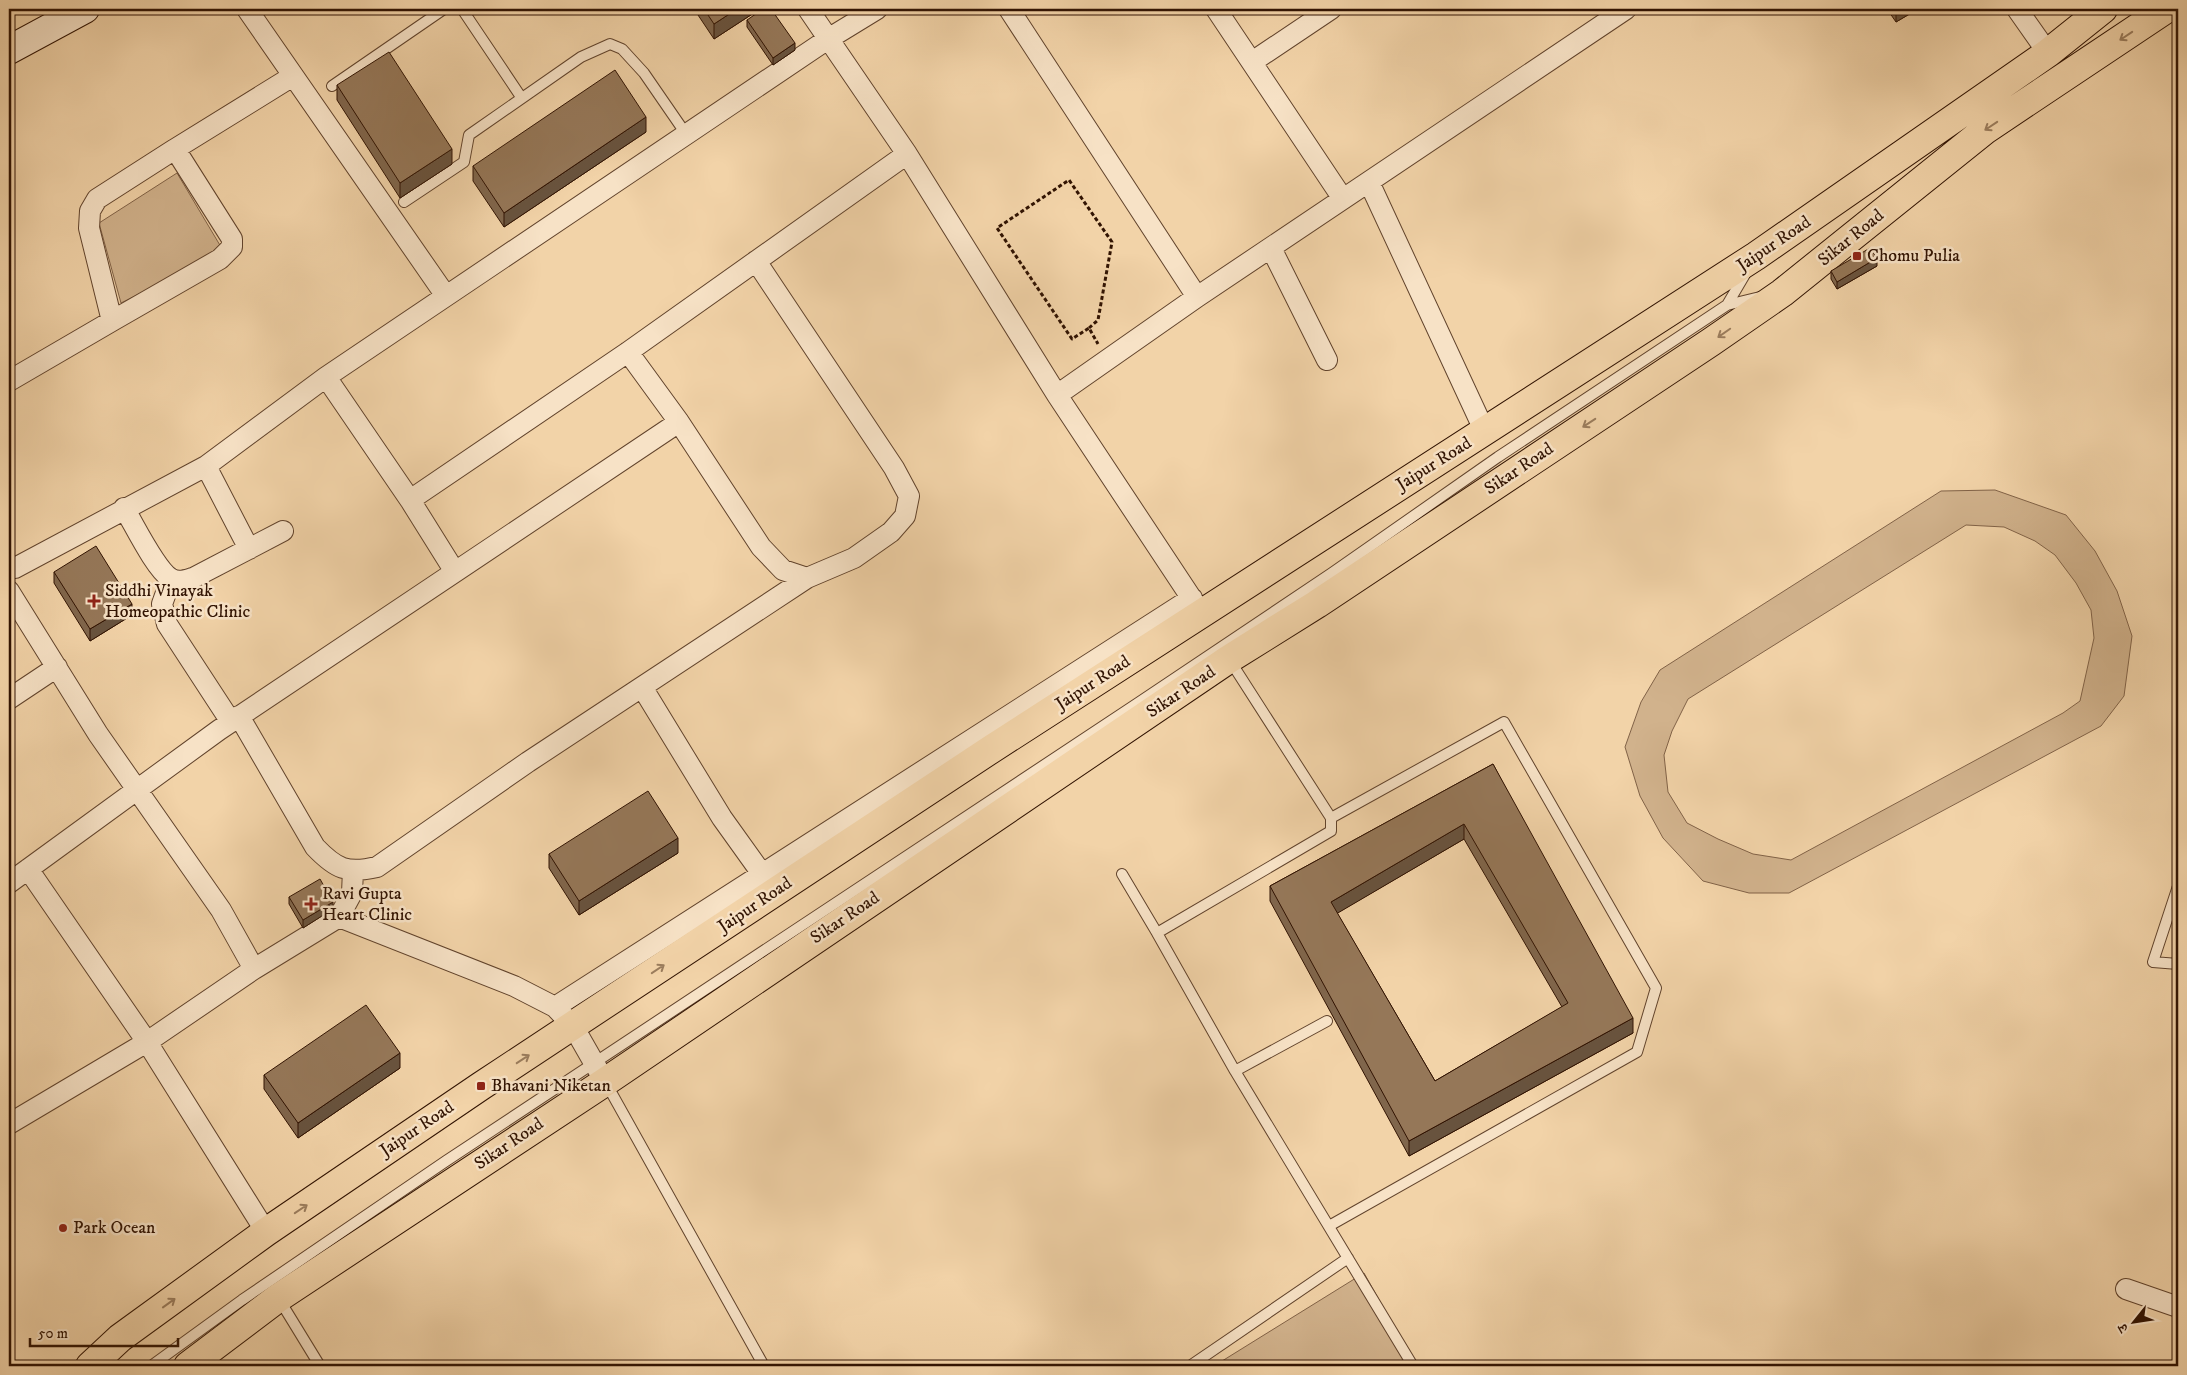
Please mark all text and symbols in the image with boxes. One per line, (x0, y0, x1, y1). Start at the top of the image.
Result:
one-way arrow (2119, 31, 2133, 41)
one-way arrow (1984, 121, 1998, 132)
street label: Sikar Road (1814, 205, 1888, 271)
street label: Jaipur Road (1731, 211, 1815, 278)
place label: Chomu Pulia (1867, 245, 1960, 267)
marker: Chomu Pulia (1851, 250, 1863, 262)
one-way arrow (1717, 328, 1731, 338)
one-way arrow (1582, 418, 1596, 428)
street label: Jaipur Road (1391, 432, 1476, 497)
street label: Sikar Road (1480, 438, 1558, 500)
place label: Siddhi Vinayak Homeopathic Clinic (105, 580, 250, 623)
marker: Siddhi Vinayak Homeopathic Clinic (87, 594, 101, 608)
street label: Jaipur Road (1050, 651, 1135, 716)
street label: Sikar Road (1142, 661, 1220, 723)
street label: Jaipur Road (712, 872, 796, 939)
place label: Ravi Gupta Heart Clinic (322, 883, 412, 926)
street label: Sikar Road (806, 887, 884, 949)
marker: Ravi Gupta Heart Clinic (304, 897, 318, 911)
one-way arrow (651, 964, 665, 974)
one-way arrow (515, 1054, 529, 1064)
place label: Bhavani Niketan (491, 1075, 611, 1097)
marker: Bhavani Niketan (475, 1080, 487, 1092)
street label: Jaipur Road (374, 1096, 458, 1163)
street label: Sikar Road (470, 1113, 548, 1175)
one-way arrow (294, 1204, 308, 1214)
place label: Park Ocean (73, 1217, 156, 1239)
marker: Park Ocean (57, 1222, 69, 1234)
one-way arrow (162, 1298, 176, 1308)
north arrow (2110, 1298, 2160, 1348)
scale bar (30, 1315, 178, 1347)
text: उ (2114, 1320, 2134, 1336)
text: 50 m (38, 1324, 68, 1343)

